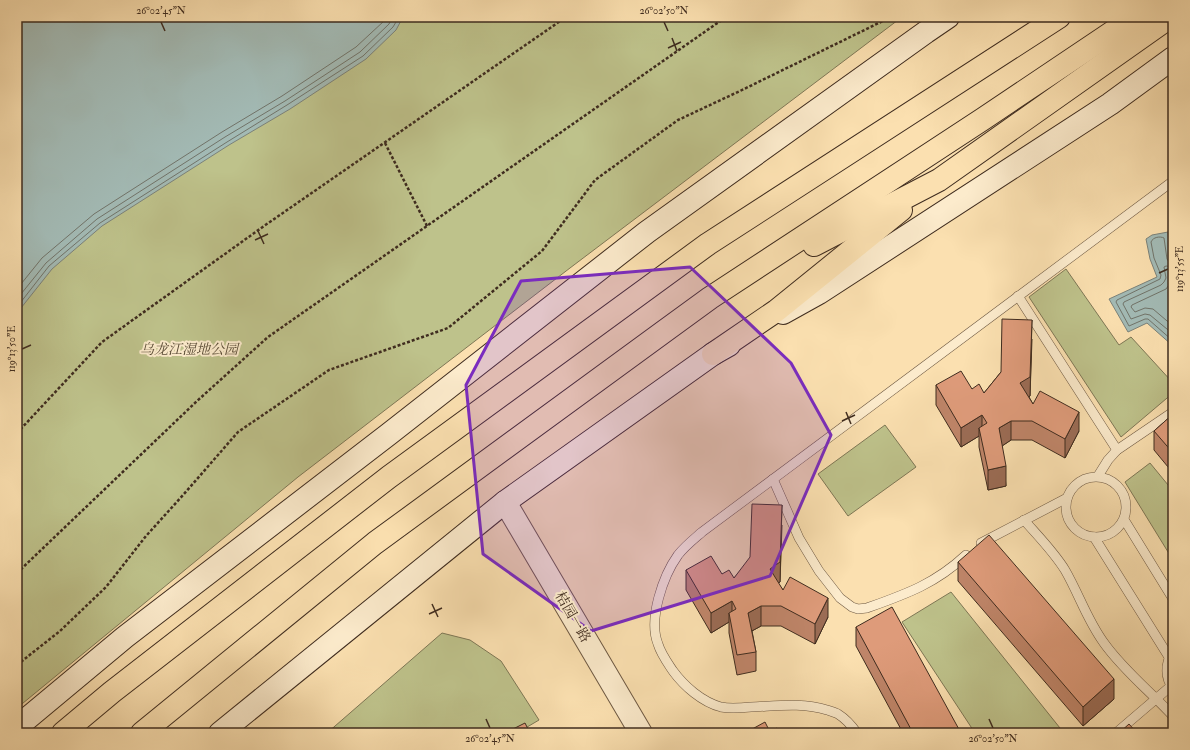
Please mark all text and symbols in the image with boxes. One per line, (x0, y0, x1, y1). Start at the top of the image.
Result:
text: 26°02'45"N (136, 5, 186, 17)
text: 26°02'50"N (639, 5, 689, 17)
text: 119°13'55"E (1174, 246, 1186, 292)
text: 119°13'50"E (6, 326, 18, 372)
park label: 乌龙江湿地公园 (140, 341, 240, 358)
street label: 桔园一路 (552, 589, 594, 645)
text: 26°02'45"N (465, 733, 515, 745)
text: 26°02'50"N (968, 733, 1018, 745)

